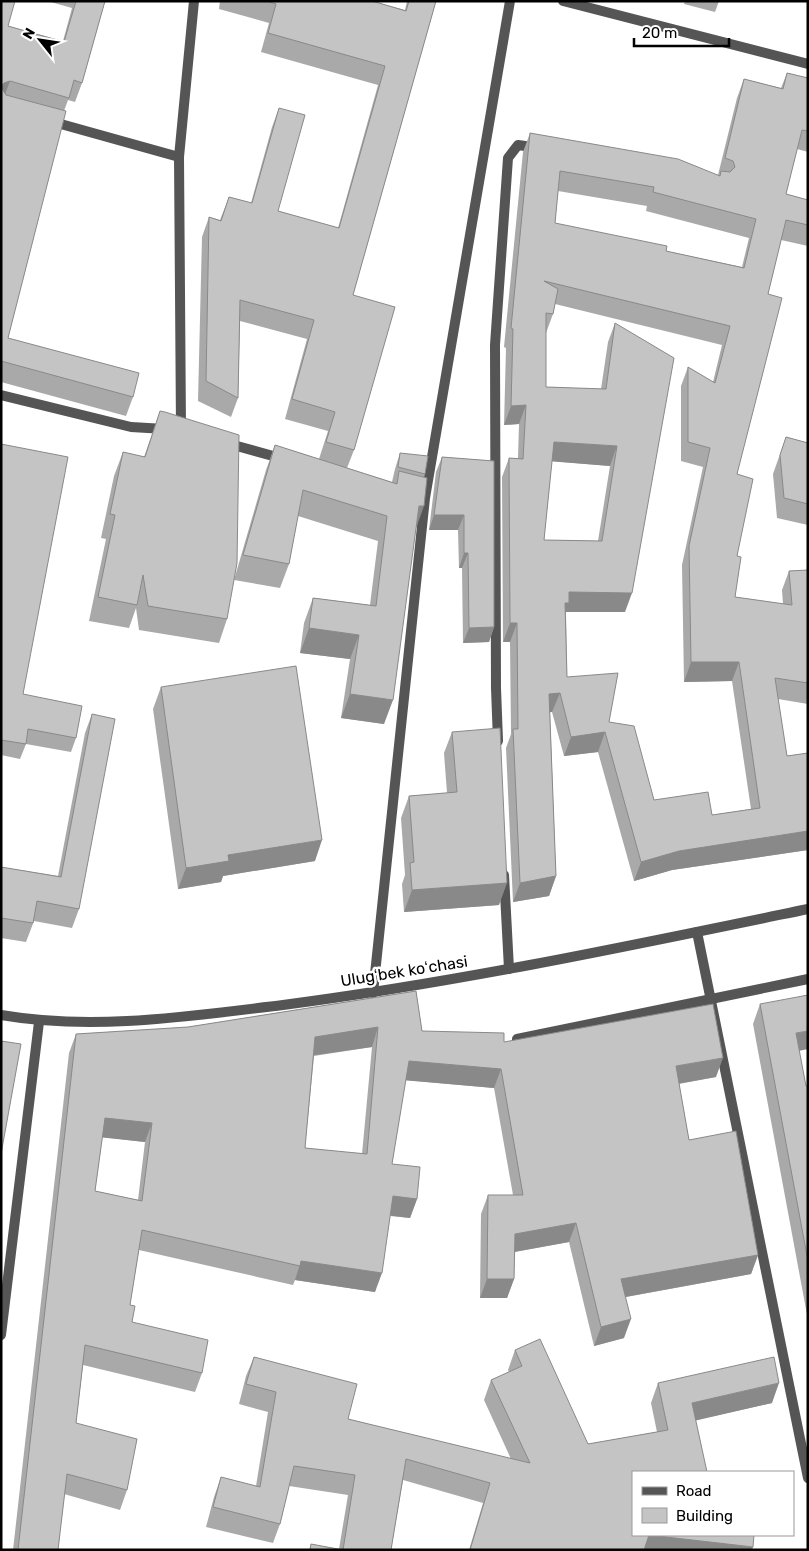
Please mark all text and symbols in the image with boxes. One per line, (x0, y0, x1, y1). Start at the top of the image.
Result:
north arrow (15, 15, 65, 65)
scale bar (634, 15, 729, 47)
text: 20 m (642, 24, 677, 42)
text: N (19, 25, 39, 42)
street label: Ulugʻbek koʻchasi (339, 952, 469, 990)
legend (632, 1471, 794, 1536)
text: Road (676, 1482, 712, 1500)
text: Building (676, 1507, 733, 1525)

